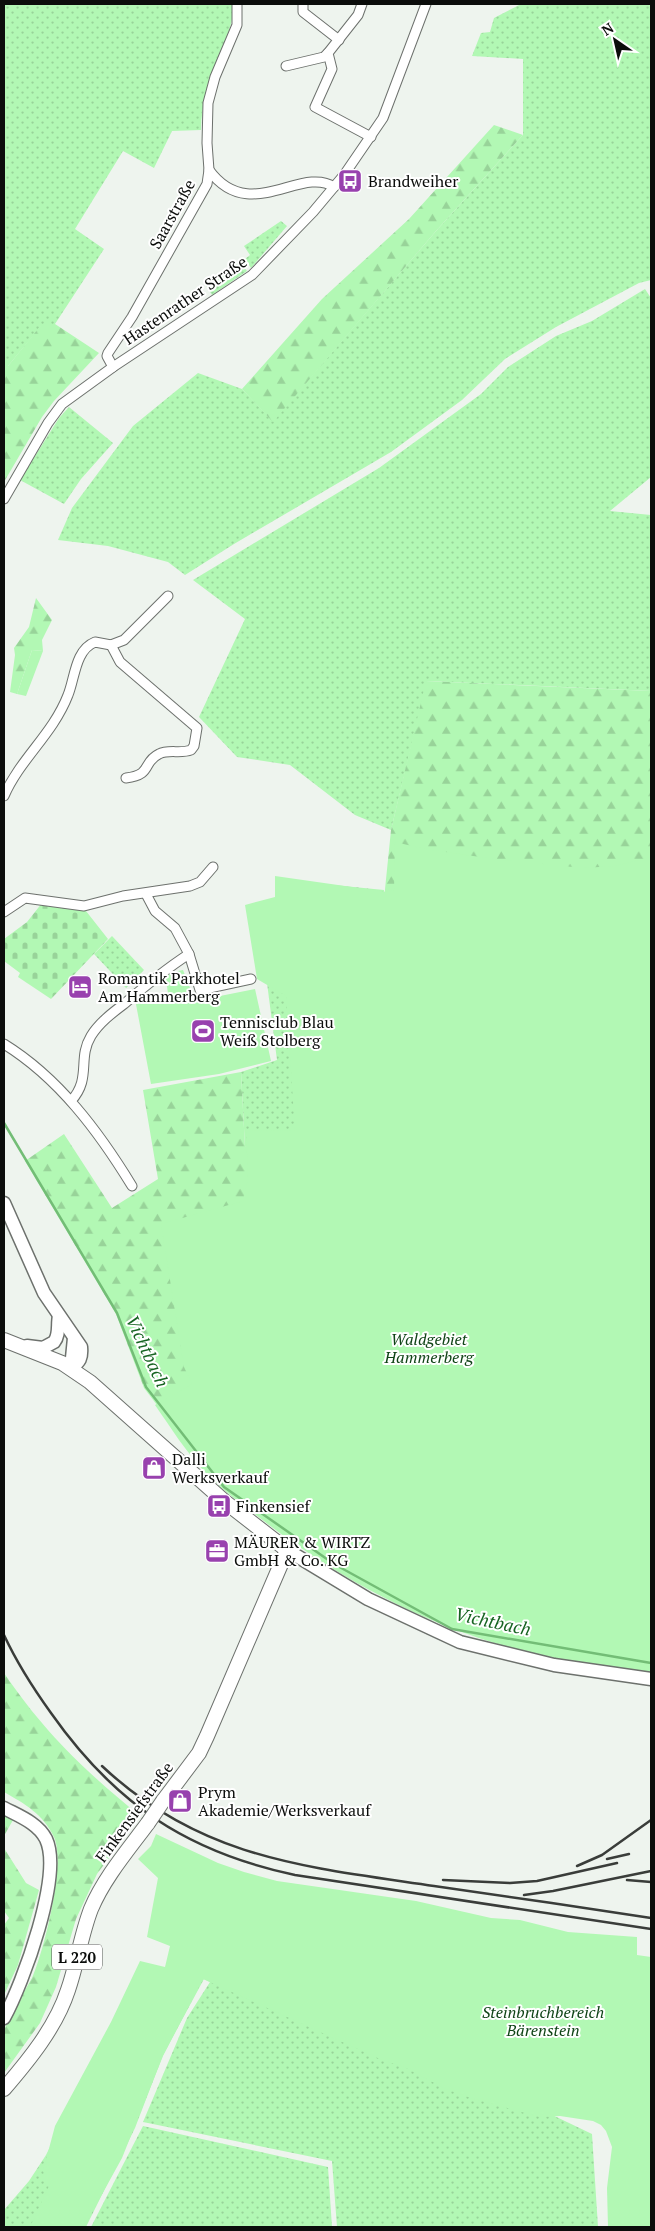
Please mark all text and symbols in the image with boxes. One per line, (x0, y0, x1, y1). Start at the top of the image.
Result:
north arrow (590, 15, 640, 65)
text: N (598, 18, 617, 40)
bus stop icon: Brandweiher (337, 168, 363, 194)
place label: Brandweiher (368, 170, 459, 192)
street label: Saarstraße (144, 175, 200, 253)
street label: Hastenrather Straße (119, 250, 251, 350)
place label: Romantik Parkhotel Am Hammerberg (98, 967, 240, 1007)
hotel icon: Romantik Parkhotel Am Hammerberg (67, 974, 93, 1000)
place label: Tennisclub Blau Weiß Stolberg (220, 1011, 334, 1051)
sports icon: Tennisclub Blau Weiß Stolberg (190, 1018, 216, 1044)
water label: Vichtbach (121, 1311, 175, 1391)
park label: Waldgebiet Hammerberg (384, 1328, 475, 1368)
place label: Dalli Werksverkauf (172, 1448, 270, 1488)
shop icon: Dalli Werksverkauf (141, 1455, 167, 1481)
bus stop icon: Finkensief (206, 1493, 232, 1519)
place label: Finkensief (236, 1495, 311, 1517)
place label: MÄURER & WIRTZ GmbH & Co. KG (234, 1531, 371, 1571)
office icon: MÄURER & WIRTZ GmbH & Co. KG (204, 1538, 230, 1564)
water label: Vichtbach (453, 1601, 533, 1641)
street label: Finkensiefstraße (90, 1757, 178, 1867)
place label: Prym Akademie/Werksverkauf (198, 1781, 372, 1821)
shop icon: Prym Akademie/Werksverkauf (167, 1788, 193, 1814)
road number: L 220 (52, 1944, 102, 1970)
park label: Steinbruchbereich Bärenstein (482, 2001, 604, 2041)

